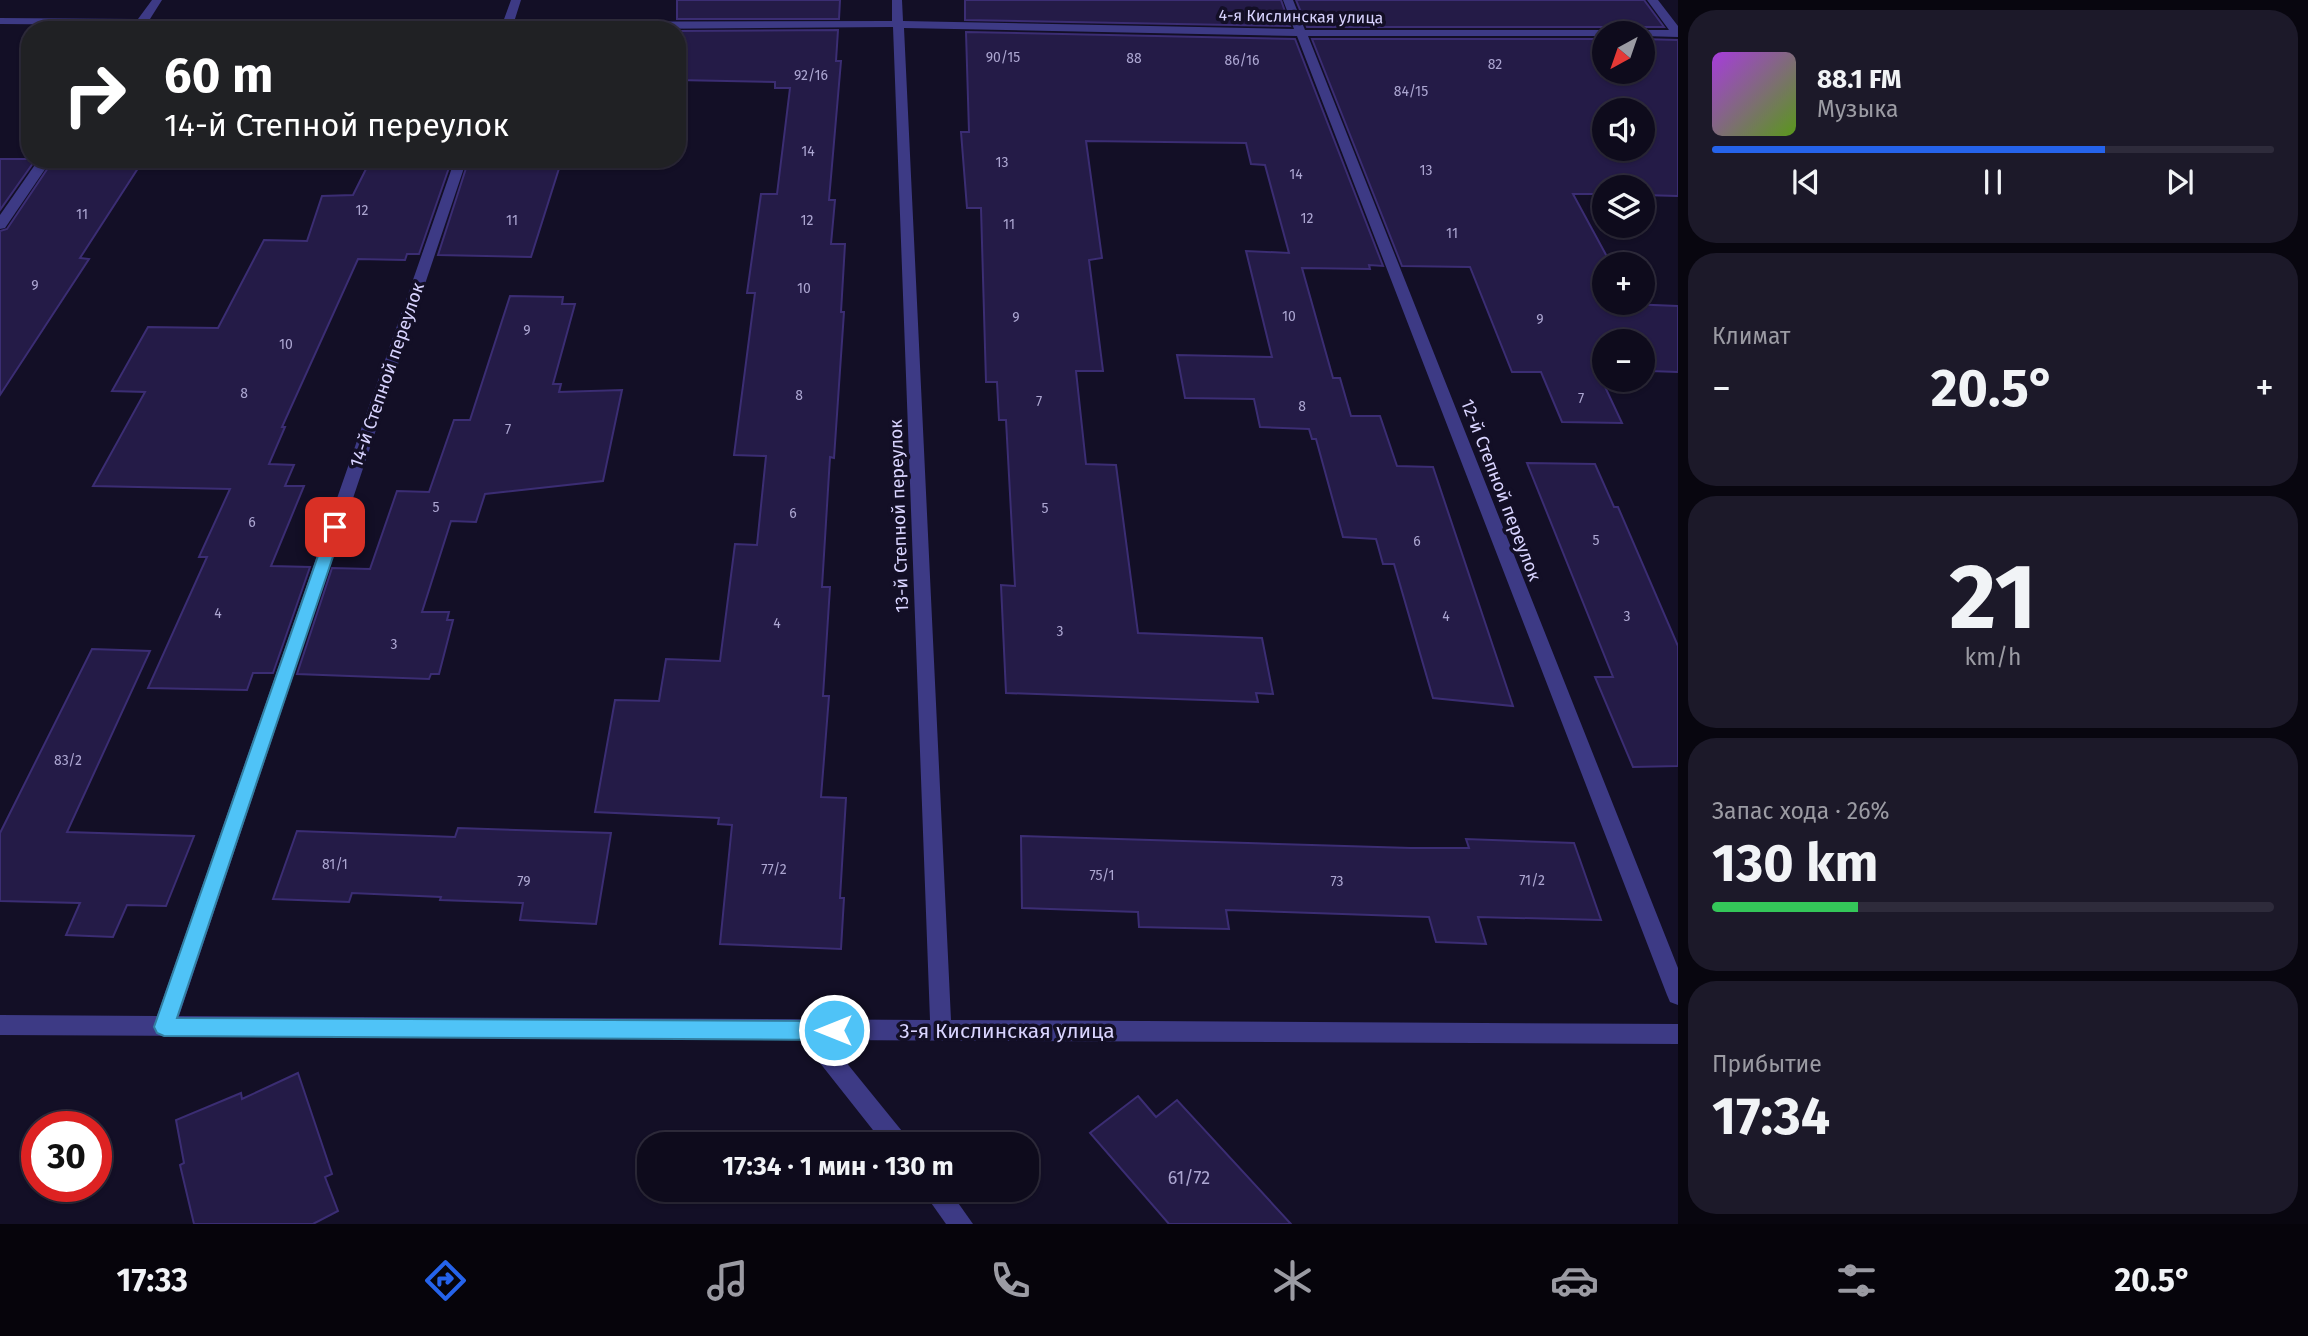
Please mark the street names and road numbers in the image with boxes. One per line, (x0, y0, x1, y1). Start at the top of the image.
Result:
street label: 4-я Кислинская улица (1218, 6, 1384, 27)
street label: 14-й Степной переулок (345, 279, 429, 470)
street label: 12-й Степной переулок (1456, 396, 1546, 585)
street label: 13-й Степной переулок (885, 418, 913, 613)
street label: 3-я Кислинская улица (899, 1018, 1115, 1044)

